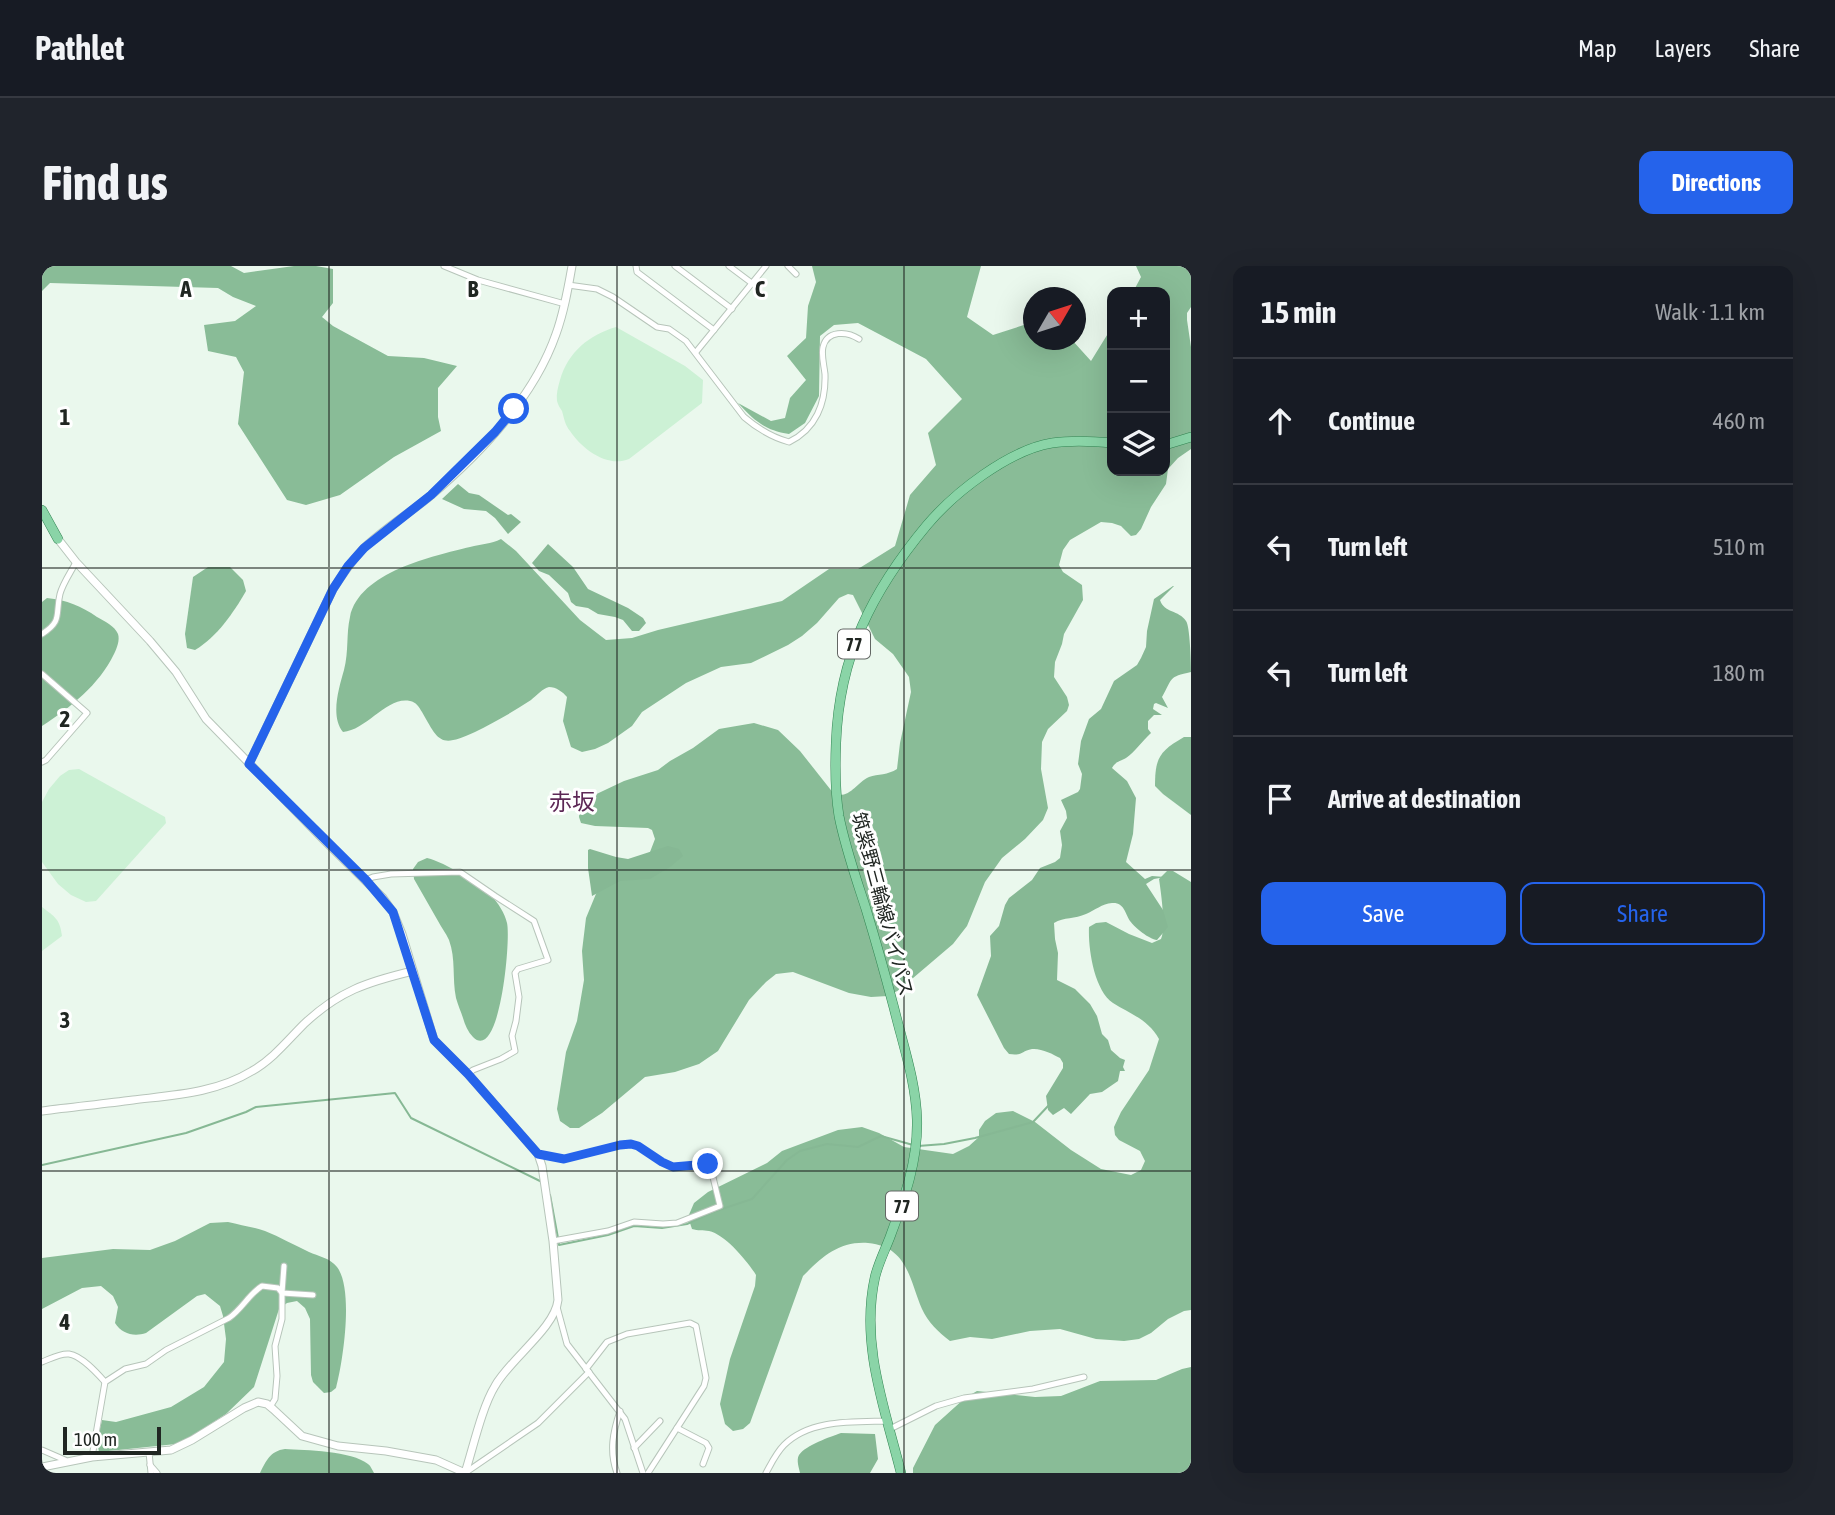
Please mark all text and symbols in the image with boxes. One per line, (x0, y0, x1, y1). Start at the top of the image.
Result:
text: Pathlet (35, 29, 124, 67)
text: Map (1578, 35, 1617, 62)
text: Layers (1655, 35, 1711, 62)
text: Share (1749, 35, 1800, 62)
button: Directions (1639, 151, 1793, 214)
text: Find us (42, 154, 168, 210)
text: A (179, 276, 192, 302)
text: B (468, 276, 479, 302)
text: C (755, 276, 766, 302)
north arrow (1023, 287, 1086, 350)
map controls (1107, 287, 1170, 476)
button: + (1107, 287, 1170, 350)
text: 15 min (1261, 295, 1336, 329)
text: Walk · 1.1 km (1655, 299, 1765, 325)
button: − (1107, 350, 1170, 413)
route start (498, 393, 529, 424)
icon: ahead (1261, 402, 1299, 440)
text: 1 (60, 404, 71, 430)
text: Continue (1328, 406, 1415, 436)
text: 460 m (1713, 408, 1765, 434)
button: layers (1107, 413, 1170, 476)
icon: left (1261, 528, 1299, 566)
text: Turn left (1328, 532, 1408, 562)
text: 510 m (1713, 534, 1765, 560)
road number: 77 (838, 630, 870, 658)
icon: left (1261, 654, 1299, 692)
text: Turn left (1328, 658, 1408, 688)
text: 180 m (1713, 660, 1765, 686)
text: 2 (60, 706, 70, 732)
icon: arrive (1261, 780, 1299, 818)
text: Arrive at destination (1328, 784, 1521, 814)
district label: 赤坂 (549, 789, 595, 815)
street label: 筑紫野三輪線バイパス (848, 810, 918, 998)
button: Save (1261, 882, 1506, 945)
button: Share (1520, 882, 1765, 945)
text: 3 (60, 1007, 70, 1033)
route end (692, 1148, 723, 1179)
road number: 77 (886, 1191, 918, 1220)
text: 4 (59, 1309, 71, 1335)
scale bar (63, 1424, 161, 1456)
text: 100 m (74, 1428, 117, 1450)

